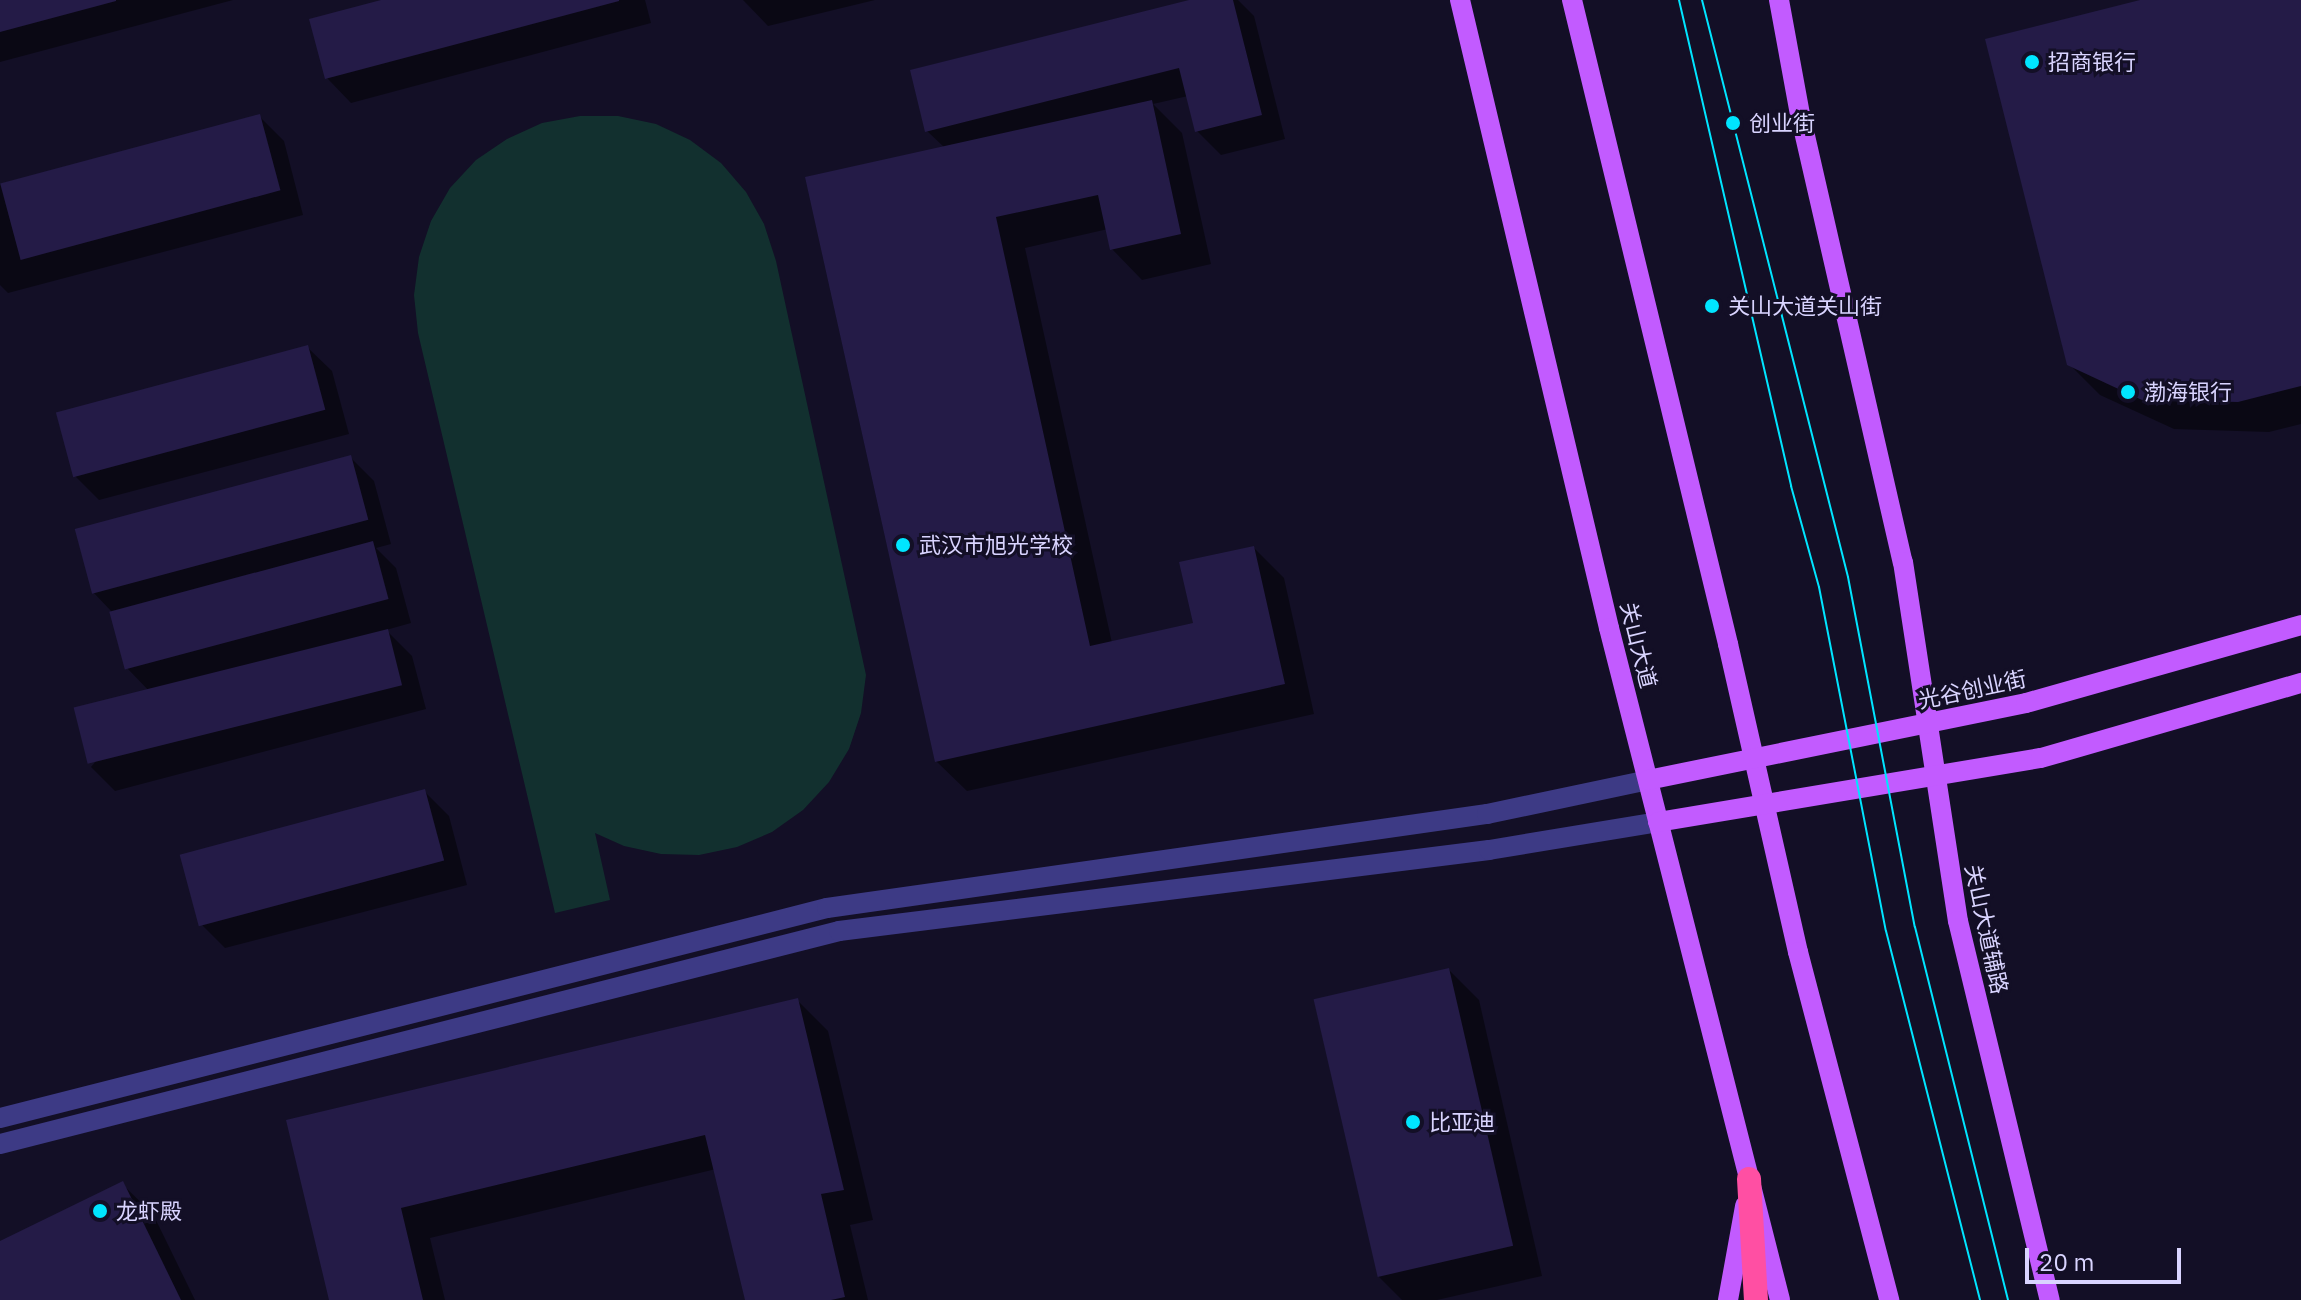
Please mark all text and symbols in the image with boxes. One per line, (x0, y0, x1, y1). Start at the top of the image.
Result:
place label: 招商银行 (2048, 49, 2136, 75)
marker: 招商银行 (2023, 53, 2041, 71)
place label: 创业街 (1749, 110, 1815, 136)
marker: 创业街 (1724, 114, 1742, 132)
place label: 关山大道关山街 (1728, 293, 1882, 319)
marker: 关山大道关山街 (1703, 297, 1721, 315)
place label: 渤海银行 (2144, 379, 2232, 405)
marker: 渤海银行 (2119, 383, 2137, 401)
place label: 武汉市旭光学校 (919, 532, 1073, 558)
marker: 武汉市旭光学校 (894, 536, 912, 554)
street label: 关山大道 (1616, 599, 1662, 691)
street label: 光谷创业街 (1915, 665, 2029, 713)
street label: 关山大道辅路 (1960, 862, 2014, 996)
place label: 比亚迪 (1429, 1109, 1495, 1135)
marker: 比亚迪 (1404, 1113, 1422, 1131)
place label: 龙虾殿 (116, 1198, 182, 1224)
marker: 龙虾殿 (91, 1202, 109, 1220)
scale bar (2029, 1232, 2185, 1282)
text: 20 m (2039, 1246, 2094, 1278)

